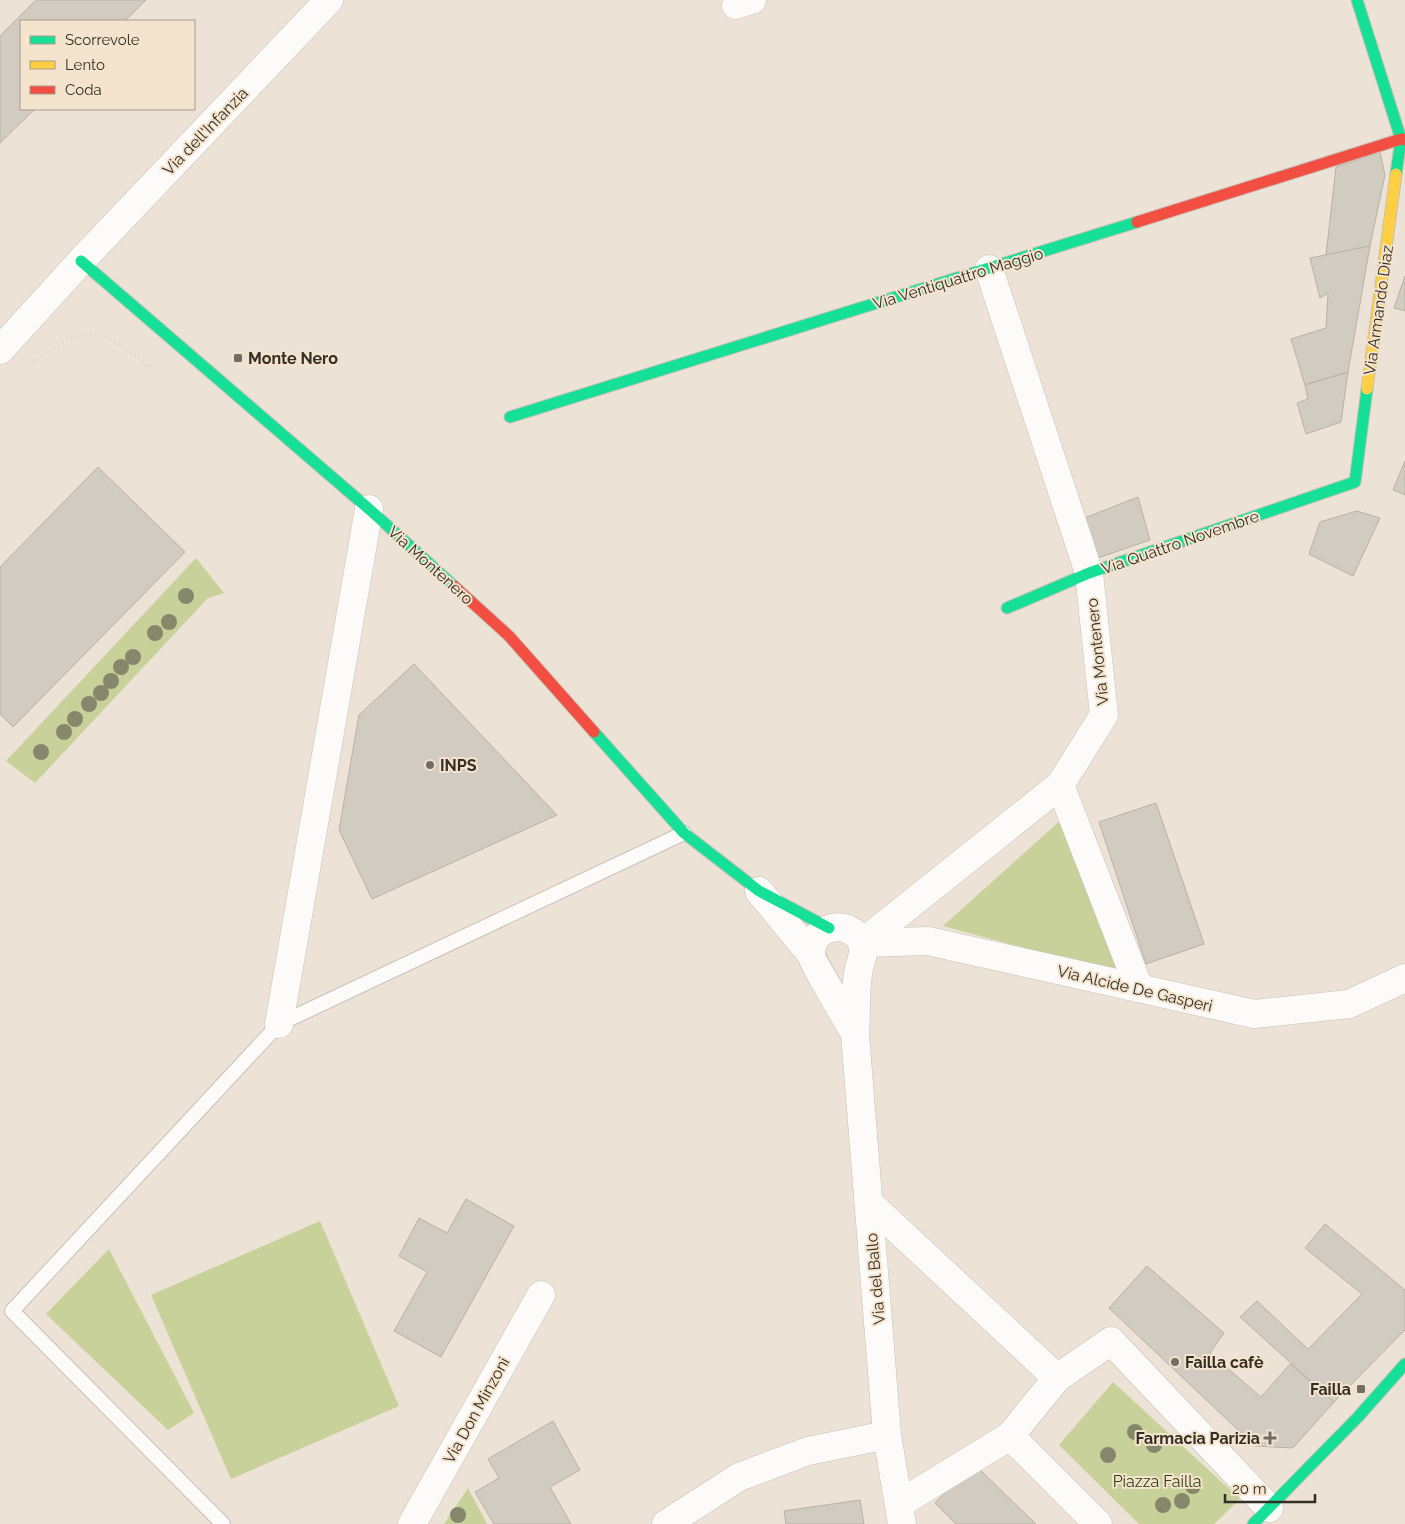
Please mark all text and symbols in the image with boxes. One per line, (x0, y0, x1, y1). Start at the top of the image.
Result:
legend (20, 20, 195, 110)
text: Scorrevole (65, 31, 140, 49)
text: Lento (65, 56, 105, 74)
text: Coda (65, 81, 102, 99)
street label: Via dell'Infanzia (159, 83, 252, 179)
street label: Via Ventiquattro Maggio (871, 244, 1046, 313)
street label: Via Armando Diaz (1360, 244, 1397, 376)
place label: Monte Nero (248, 349, 338, 368)
marker: Monte Nero (232, 352, 244, 364)
street label: Via Quattro Novembre (1099, 507, 1261, 578)
street label: Via Montenero (384, 522, 477, 609)
street label: Via Montenero (1082, 597, 1113, 707)
place label: INPS (440, 756, 477, 775)
marker: INPS (424, 759, 436, 771)
street label: Via Alcide De Gasperi (1055, 961, 1214, 1016)
street label: Via del Ballo (862, 1232, 889, 1326)
place label: Failla cafè (1185, 1353, 1264, 1372)
street label: Via Don Minzoni (439, 1354, 513, 1467)
marker: Failla cafè (1169, 1356, 1181, 1368)
place label: Failla (1310, 1380, 1351, 1399)
marker: Failla (1355, 1383, 1367, 1395)
place label: Farmacia Parizia (1135, 1429, 1260, 1448)
marker: Farmacia Parizia (1264, 1432, 1276, 1444)
park label: Piazza Failla (1113, 1472, 1201, 1491)
scale bar (1225, 1472, 1315, 1504)
text: 20 m (1232, 1480, 1267, 1498)

